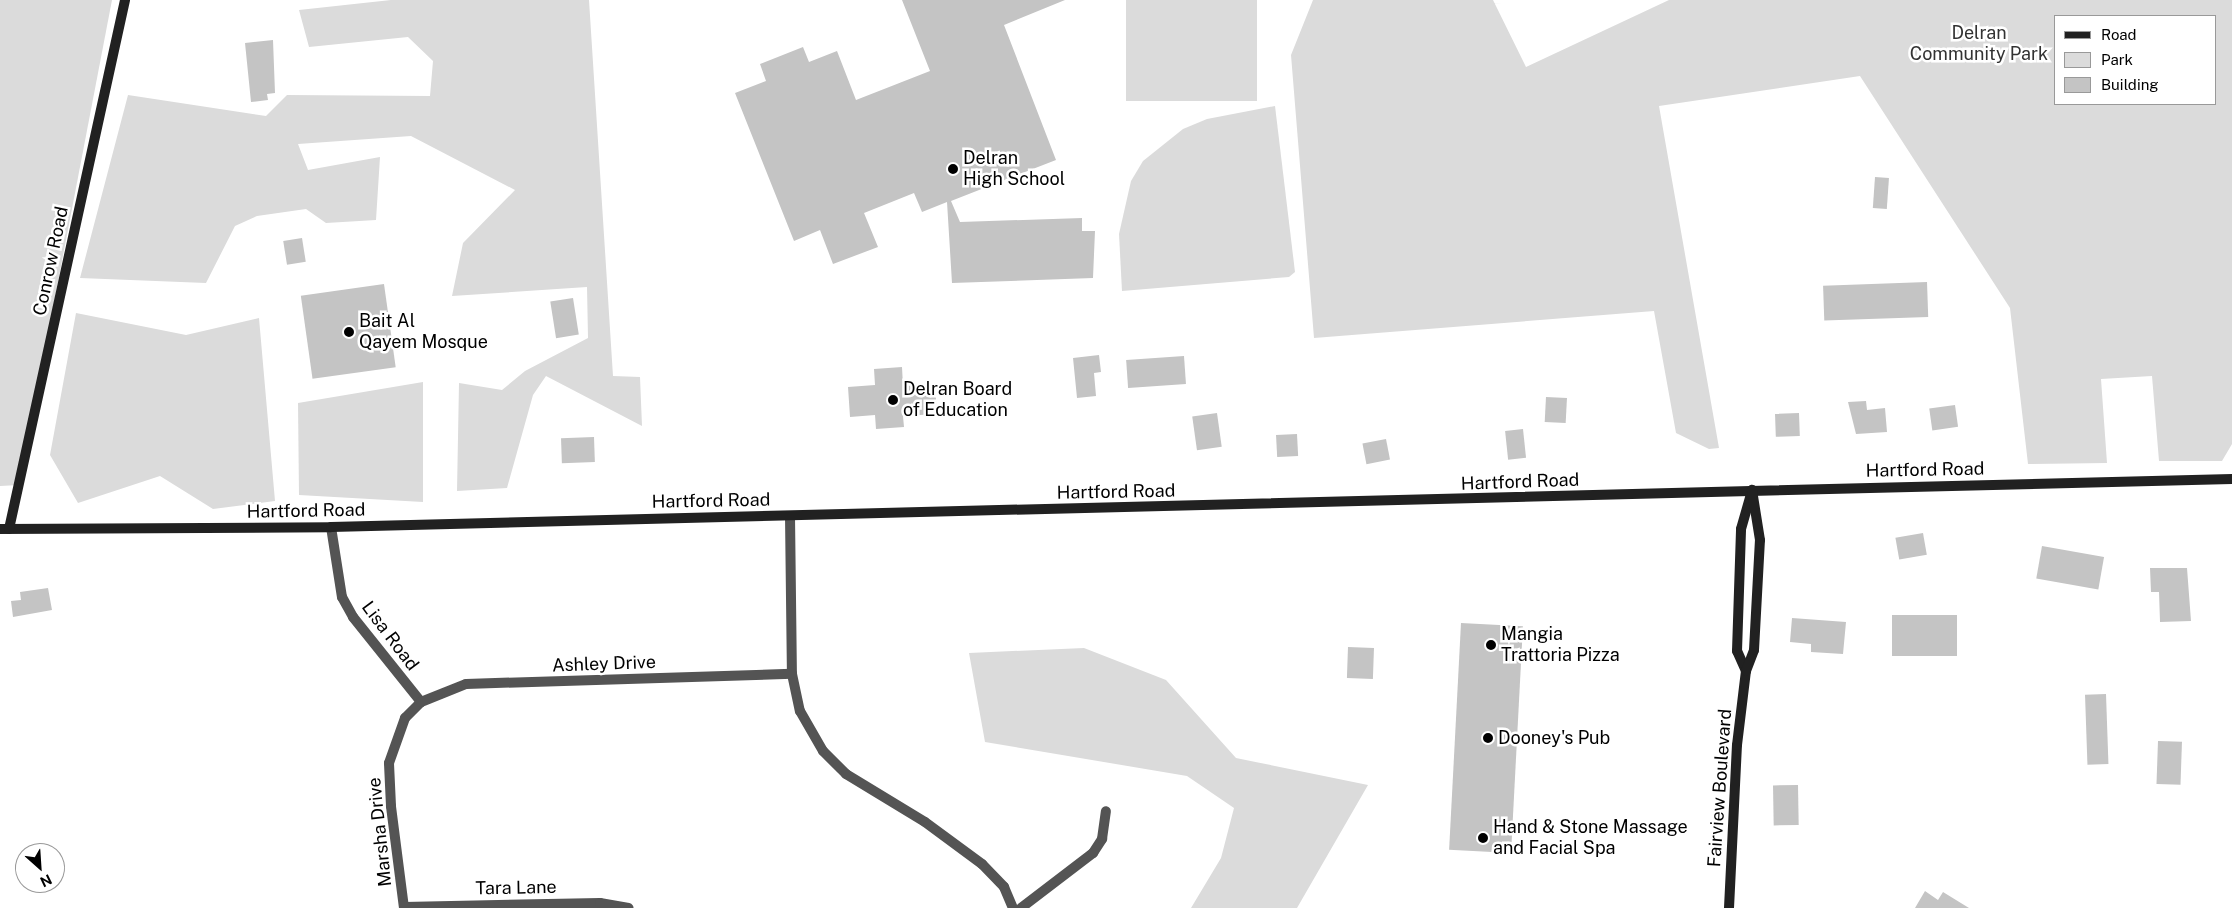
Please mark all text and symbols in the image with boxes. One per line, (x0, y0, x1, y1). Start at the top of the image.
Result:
legend (2054, 15, 2217, 105)
park label: Delran Community Park (1910, 23, 2048, 66)
text: Road (2101, 26, 2137, 43)
text: Park (2101, 51, 2133, 68)
text: Building (2101, 76, 2159, 93)
place label: Delran High School (963, 148, 1065, 190)
marker: Delran High School (947, 163, 959, 175)
street label: Conrow Road (29, 205, 73, 317)
place label: Bait Al Qayem Mosque (359, 311, 488, 354)
marker: Bait Al Qayem Mosque (343, 326, 355, 338)
place label: Delran Board of Education (903, 379, 1012, 422)
marker: Delran Board of Education (887, 394, 899, 406)
street label: Hartford Road (1866, 458, 1984, 482)
street label: Hartford Road (1460, 469, 1580, 495)
street label: Hartford Road (1057, 480, 1175, 504)
street label: Hartford Road (652, 489, 770, 513)
street label: Hartford Road (247, 499, 365, 523)
street label: Lisa Road (357, 597, 423, 675)
place label: Mangia Trattoria Pizza (1501, 624, 1620, 666)
marker: Mangia Trattoria Pizza (1485, 639, 1497, 651)
street label: Ashley Drive (552, 651, 656, 677)
street label: Fairview Boulevard (1704, 708, 1736, 868)
place label: Dooney's Pub (1498, 727, 1610, 749)
marker: Dooney's Pub (1482, 732, 1494, 744)
street label: Marsha Drive (364, 776, 396, 888)
place label: Hand & Stone Massage and Facial Spa (1493, 817, 1688, 860)
marker: Hand & Stone Massage and Facial Spa (1477, 832, 1489, 844)
north arrow (15, 843, 65, 893)
text: N (38, 871, 55, 890)
street label: Tara Lane (475, 876, 557, 900)

